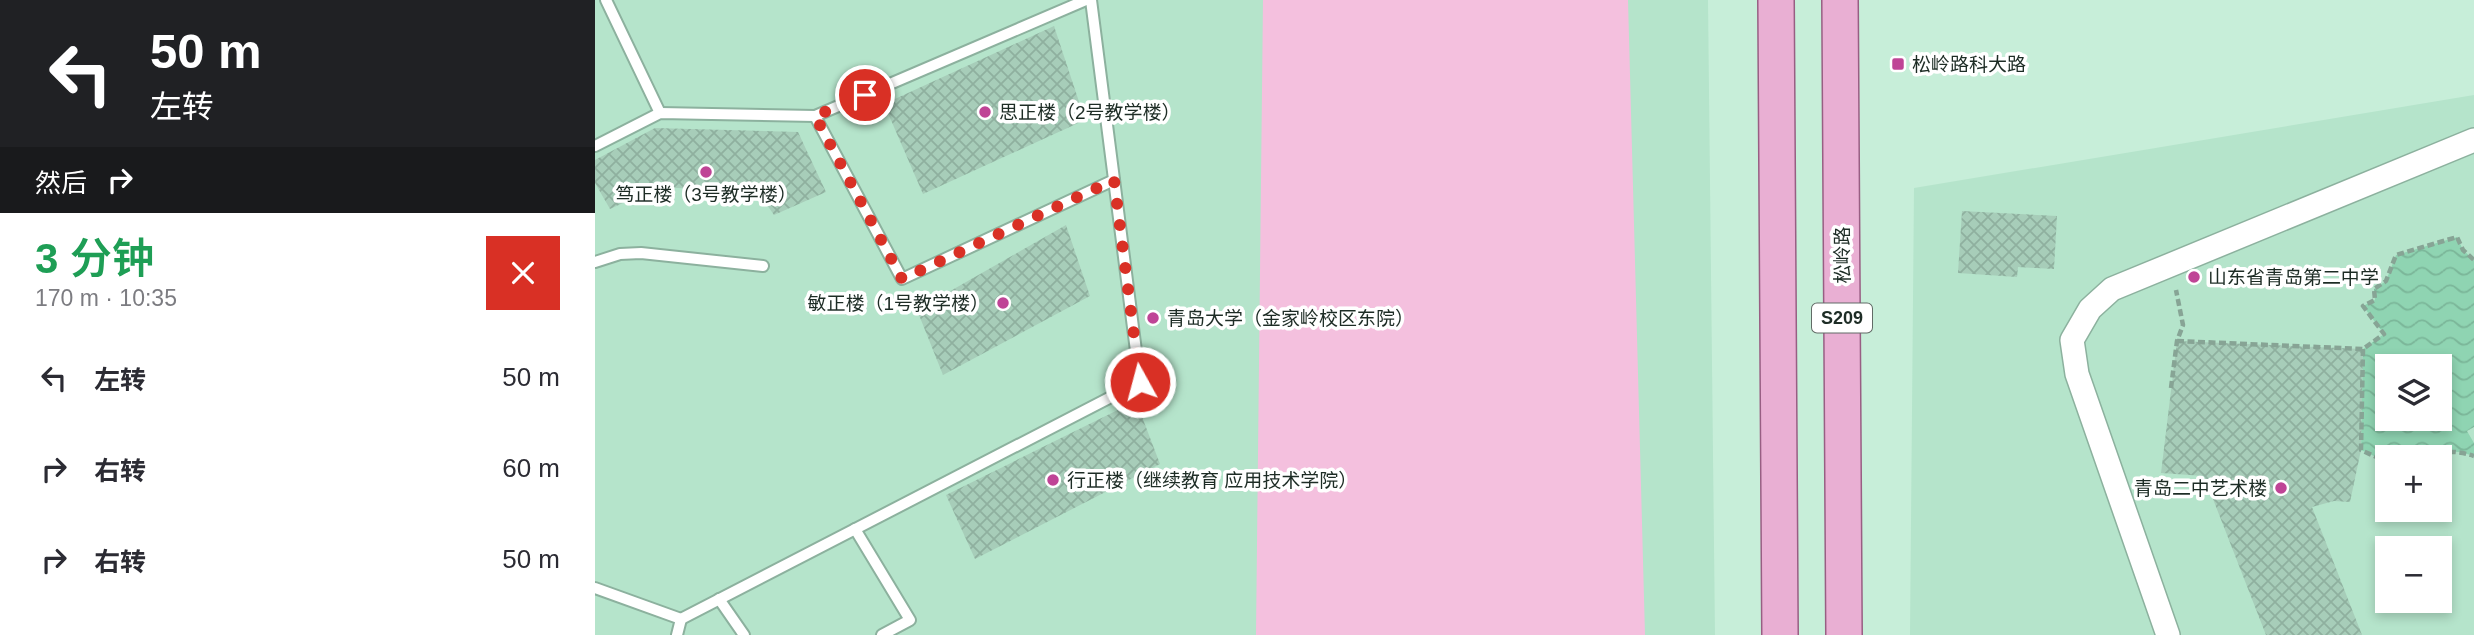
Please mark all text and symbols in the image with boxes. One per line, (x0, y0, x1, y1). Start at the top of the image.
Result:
text: 50 m (150, 24, 262, 78)
icon: left (35, 28, 126, 119)
place label: 松岭路科大路 (1912, 54, 2026, 75)
marker: 松岭路科大路 (1890, 56, 1906, 72)
pin (835, 65, 895, 125)
icon: arrive (846, 76, 884, 114)
text: 左转 (150, 89, 214, 125)
place label: 思正楼（2号教学楼） (999, 102, 1181, 123)
marker: 思正楼（2号教学楼） (977, 104, 993, 120)
icon: right (101, 161, 139, 199)
marker: 笃正楼（3号教学楼） (698, 164, 714, 180)
text: 然后 (35, 168, 87, 198)
place label: 笃正楼（3号教学楼） (615, 184, 797, 205)
street label: 松岭路 (1832, 226, 1853, 284)
text: 3 分钟 (35, 235, 154, 282)
button: close (486, 236, 560, 310)
place label: 山东省青岛第二中学 (2208, 267, 2379, 288)
marker: 山东省青岛第二中学 (2186, 269, 2202, 285)
text: 170 m · 10:35 (35, 285, 177, 311)
place label: 敏正楼（1号教学楼） (807, 293, 989, 314)
marker: 敏正楼（1号教学楼） (995, 295, 1011, 311)
road number: S209 (1812, 304, 1872, 332)
place label: 青岛大学（金家岭校区东院） (1167, 308, 1414, 329)
marker: 青岛大学（金家岭校区东院） (1145, 310, 1161, 326)
position arrow (1103, 345, 1177, 419)
map controls (2375, 354, 2452, 613)
button: layers (2375, 354, 2452, 431)
icon: left (35, 359, 73, 397)
text: 50 m (502, 362, 560, 392)
text: 左转 (94, 365, 146, 395)
button: + (2375, 445, 2452, 522)
icon: right (35, 450, 73, 488)
text: 60 m (502, 453, 560, 483)
text: 右转 (94, 456, 146, 486)
place label: 行正楼（继续教育 应用技术学院） (1067, 470, 1357, 491)
marker: 行正楼（继续教育 应用技术学院） (1045, 472, 1061, 488)
place label: 青岛二中艺术楼 (2134, 478, 2267, 499)
marker: 青岛二中艺术楼 (2273, 480, 2289, 496)
button: − (2375, 536, 2452, 613)
icon: right (35, 541, 73, 579)
text: 50 m (502, 544, 560, 574)
text: 右转 (94, 547, 146, 577)

